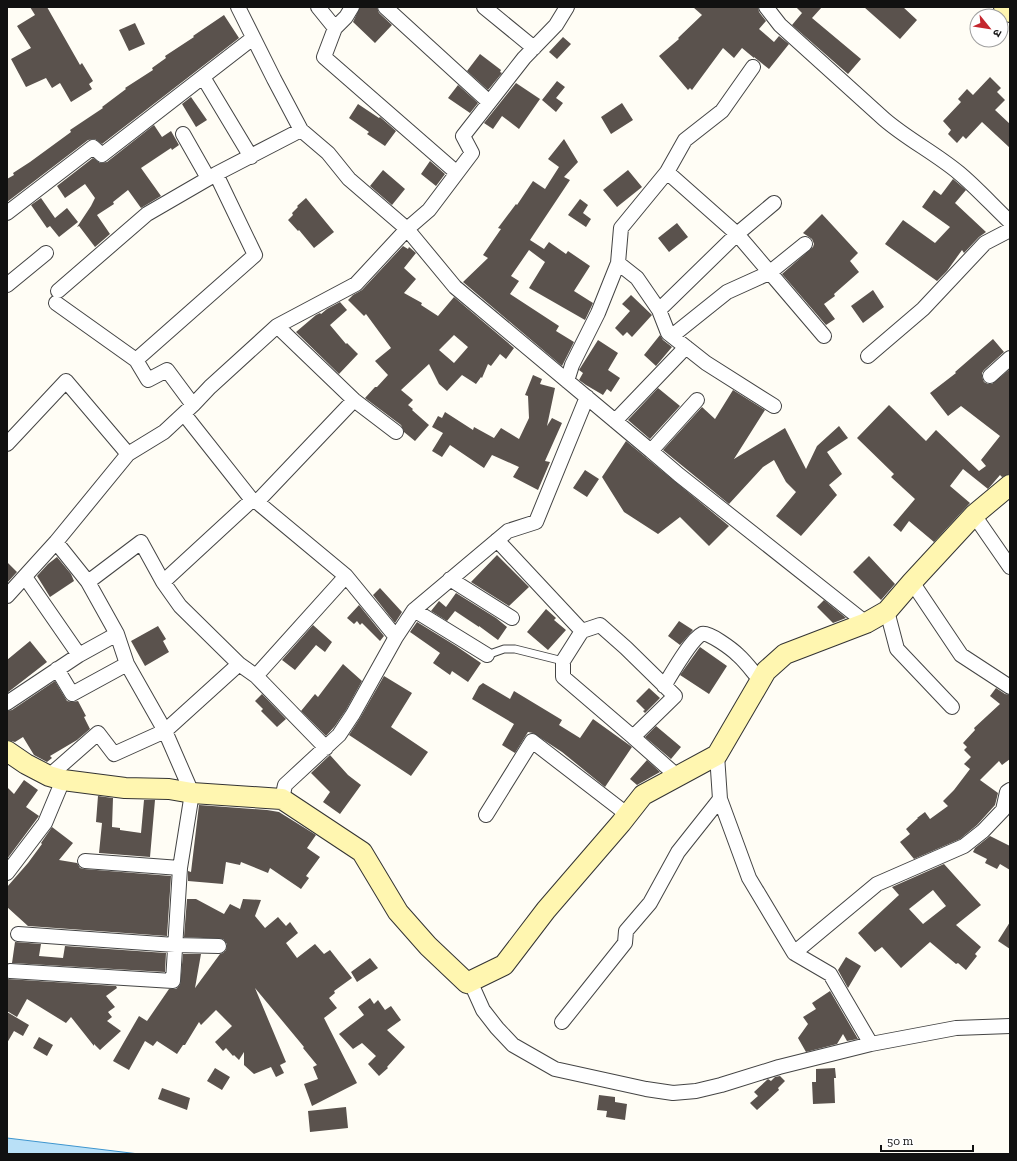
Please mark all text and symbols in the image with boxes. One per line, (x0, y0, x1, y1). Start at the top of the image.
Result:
north arrow (969, 8, 1009, 48)
text: उ (990, 27, 1004, 39)
scale bar (881, 1127, 973, 1153)
text: 50 m (887, 1134, 914, 1148)

